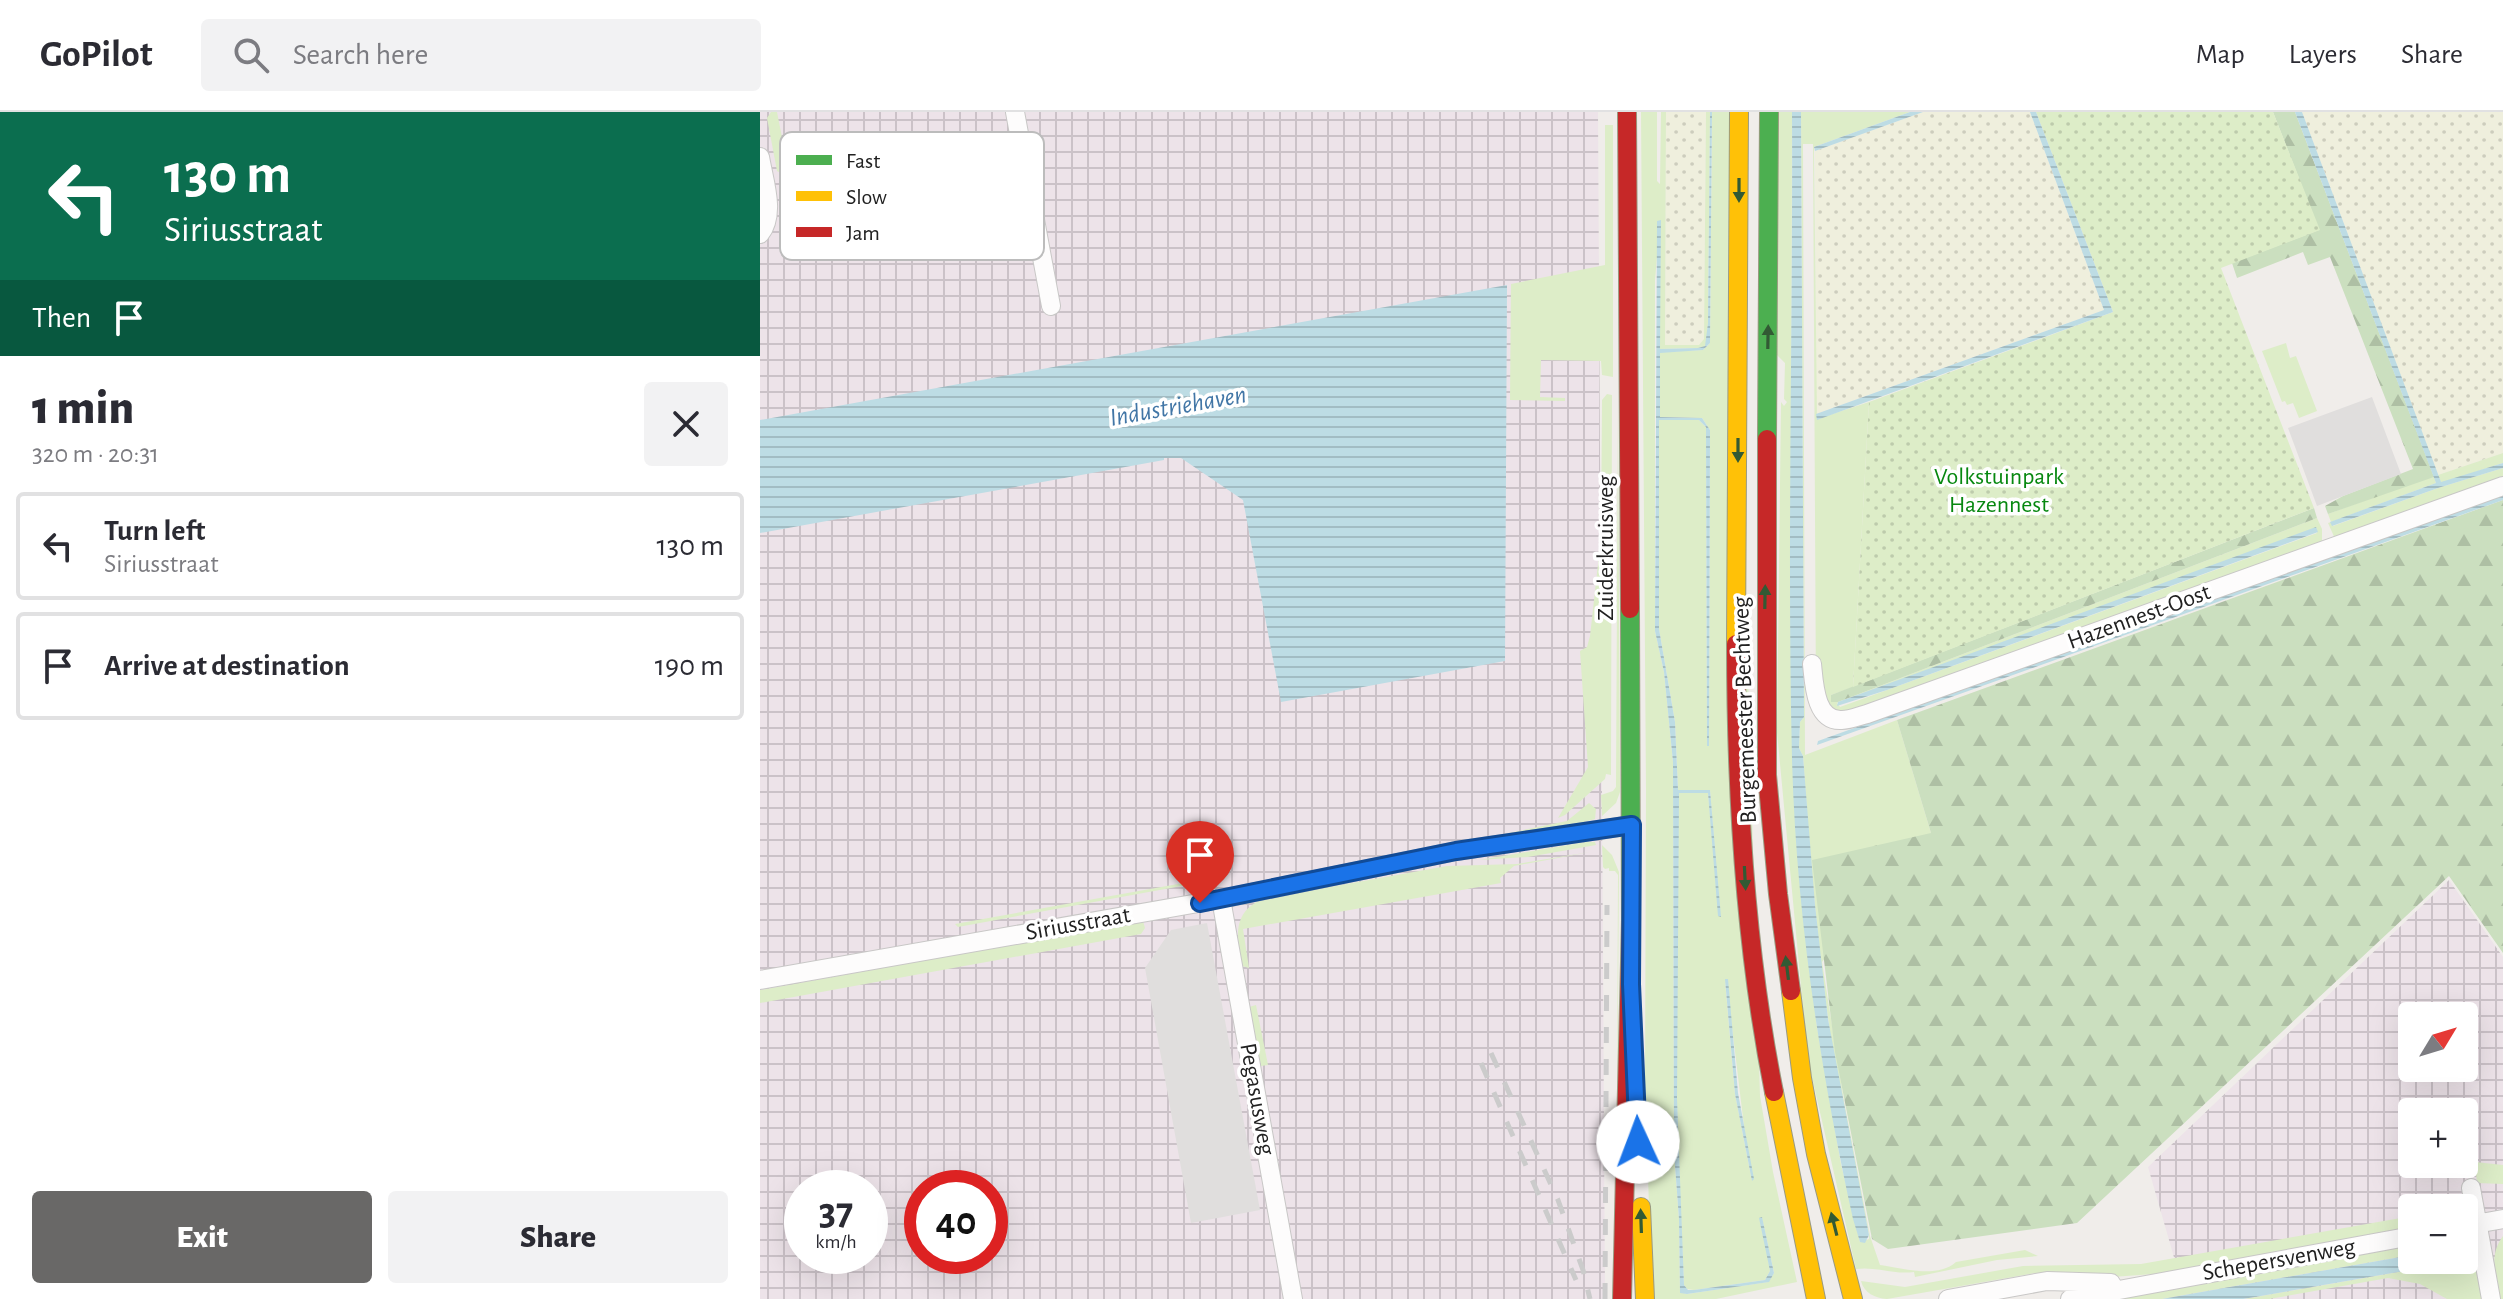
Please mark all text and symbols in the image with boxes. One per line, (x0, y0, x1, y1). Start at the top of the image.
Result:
search box (201, 19, 761, 91)
icon: search (229, 33, 273, 77)
text: GoPilot (40, 36, 153, 74)
text: Search here (293, 40, 428, 70)
text: Map (2196, 41, 2245, 69)
text: Layers (2289, 41, 2357, 69)
text: Share (2401, 41, 2463, 69)
legend (780, 132, 1044, 260)
icon: left (32, 144, 136, 248)
text: 130 m (164, 147, 291, 203)
text: Fast (846, 150, 880, 172)
one-way arrow (1733, 178, 1745, 203)
text: Slow (846, 186, 887, 208)
text: Siriusstraat (164, 212, 323, 248)
text: Jam (846, 222, 880, 244)
icon: arrive (107, 296, 151, 340)
text: Then (32, 303, 91, 333)
one-way arrow (1762, 324, 1774, 349)
water label: Industriehaven (1108, 381, 1248, 431)
button: close (644, 382, 728, 466)
text: 1 min (32, 385, 134, 433)
one-way arrow (1732, 438, 1744, 463)
text: 320 m · 20:31 (32, 441, 159, 467)
park label: Volkstuinpark Hazennest (1934, 465, 2064, 517)
street label: Zuiderkruisweg (1594, 475, 1618, 621)
text: Turn left (104, 516, 205, 546)
icon: left (36, 524, 80, 568)
text: 130 m (657, 531, 724, 561)
text: Siriusstraat (104, 551, 219, 577)
street label: Hazennest-Oost (2064, 580, 2214, 654)
one-way arrow (1759, 584, 1771, 609)
street label: Burgemeester Bechtweg (1729, 596, 1761, 824)
icon: arrive (36, 644, 80, 688)
text: Arrive at destination (104, 651, 350, 681)
text: 190 m (655, 651, 724, 681)
pin (1166, 821, 1234, 903)
icon: arrive (1178, 833, 1222, 877)
one-way arrow (1739, 866, 1752, 891)
street label: Siriusstraat (1024, 903, 1132, 945)
one-way arrow (1781, 955, 1794, 980)
north arrow (2398, 1002, 2478, 1082)
map controls (2398, 1002, 2478, 1274)
street label: Pegasusweg (1235, 1041, 1279, 1157)
button: + (2398, 1098, 2478, 1178)
position arrow (1596, 1100, 1680, 1184)
speed limit sign: 40 (904, 1170, 1008, 1274)
button: Exit (32, 1191, 372, 1283)
button: Share (388, 1191, 728, 1283)
text: 37 (819, 1192, 853, 1232)
button: − (2398, 1194, 2478, 1274)
one-way arrow (1635, 1208, 1648, 1233)
one-way arrow (1827, 1211, 1839, 1236)
text: km/h (815, 1232, 857, 1252)
street label: Schepersvenweg (2201, 1235, 2358, 1285)

